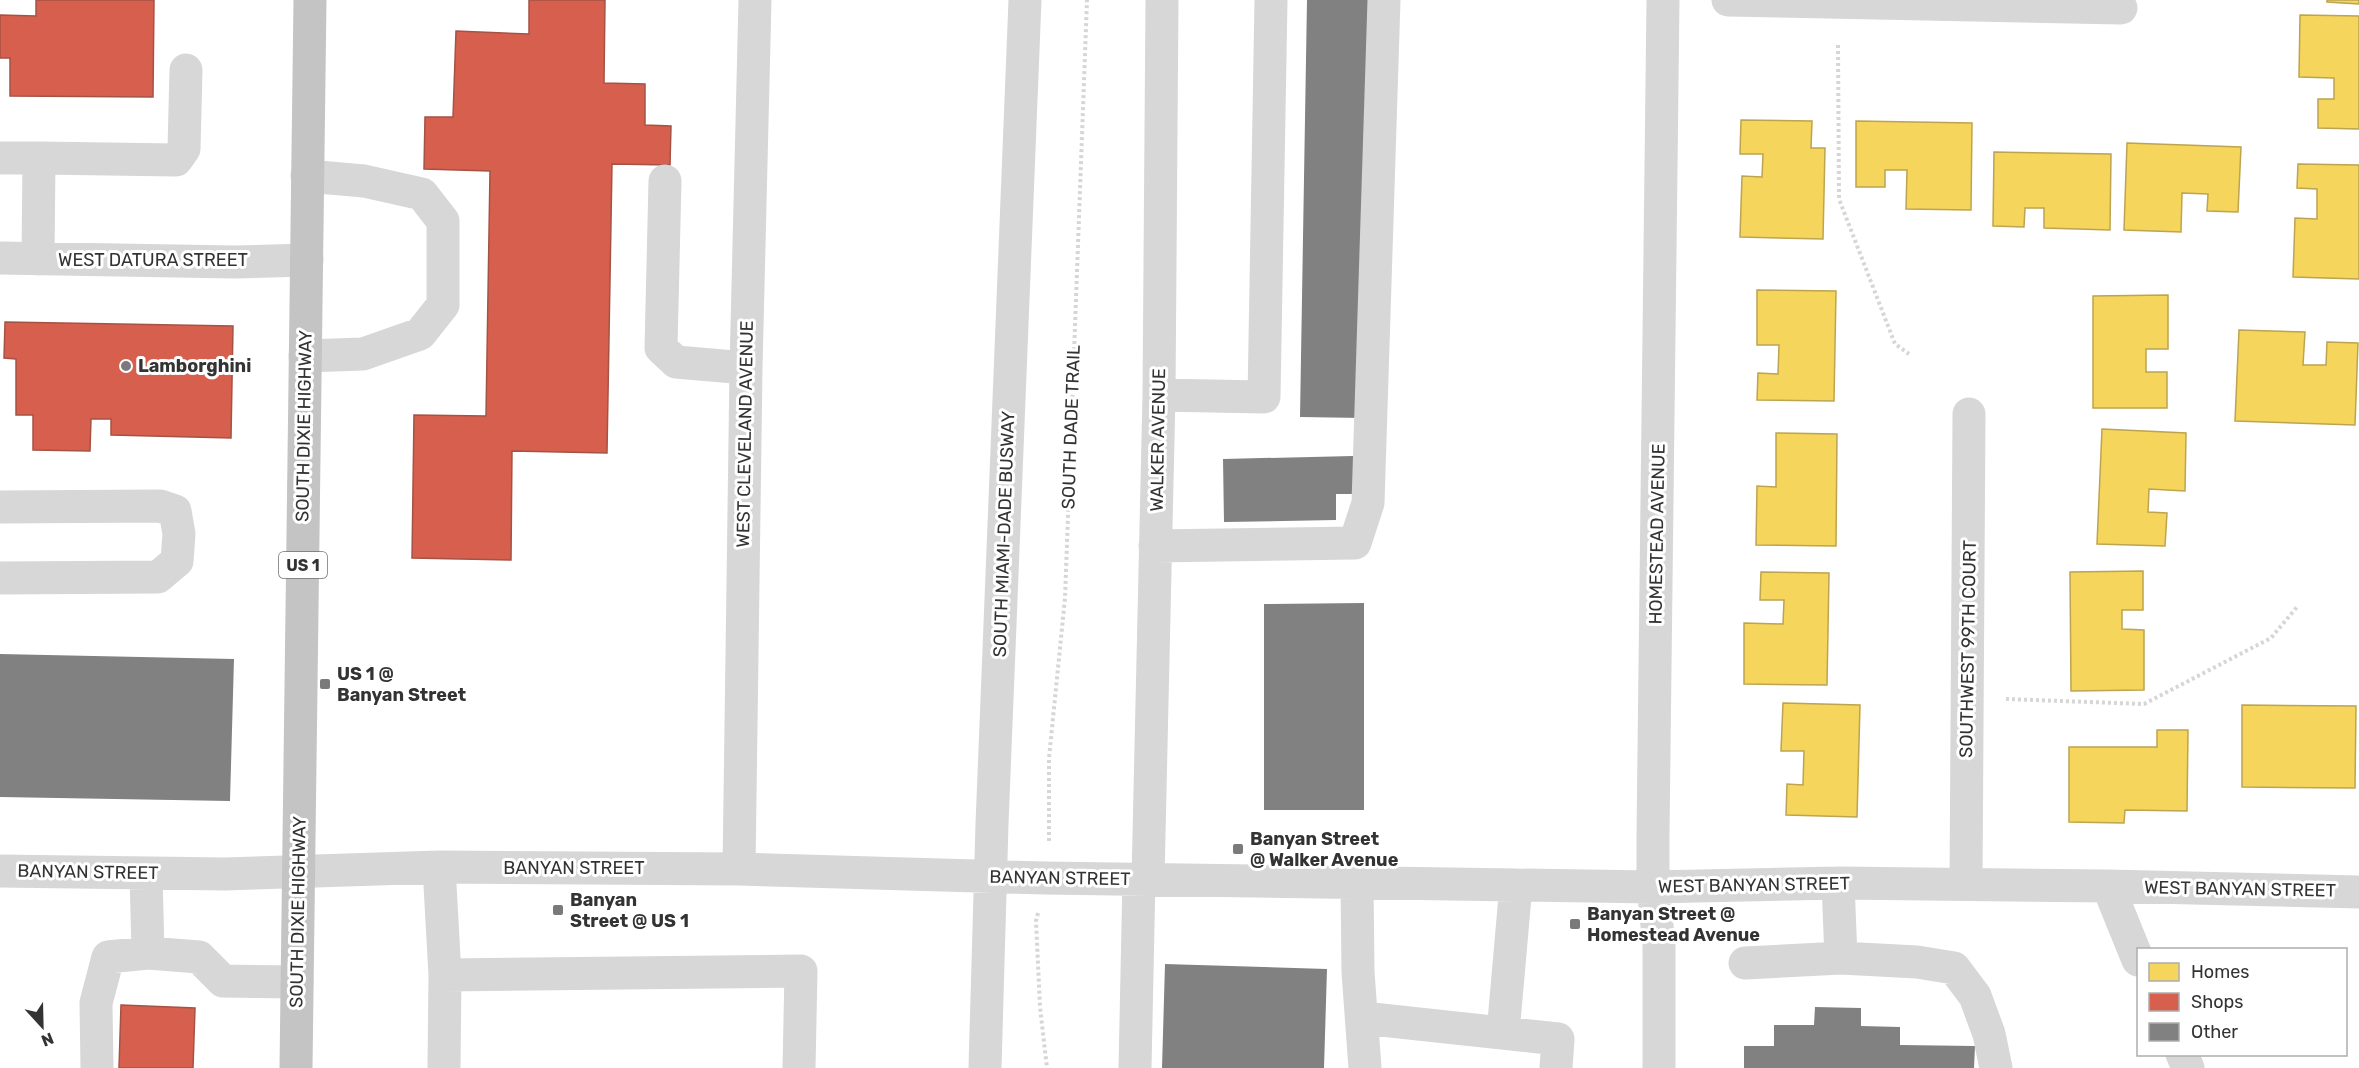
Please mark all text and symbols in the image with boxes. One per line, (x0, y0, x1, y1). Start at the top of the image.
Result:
street label: WEST DATURA STREET (58, 249, 248, 271)
street label: WEST CLEVELAND AVENUE (732, 320, 758, 548)
street label: SOUTH DIXIE HIGHWAY (291, 330, 317, 522)
street label: SOUTH DADE TRAIL (1057, 344, 1085, 510)
place label: Lamborghini (138, 355, 251, 377)
marker: Lamborghini (119, 359, 133, 373)
street label: WALKER AVENUE (1146, 368, 1170, 512)
street label: SOUTH MIAMI-DADE BUSWAY (989, 410, 1019, 658)
street label: HOMESTEAD AVENUE (1644, 443, 1670, 625)
street label: SOUTHWEST 99TH COURT (1955, 540, 1981, 758)
road number: US 1 (279, 552, 327, 578)
place label: US 1 @ Banyan Street (337, 663, 466, 706)
marker: US 1 @ Banyan Street (318, 677, 332, 691)
street label: SOUTH DIXIE HIGHWAY (285, 816, 311, 1008)
place label: Banyan Street @ Walker Avenue (1250, 828, 1399, 871)
marker: Banyan Street @ Walker Avenue (1231, 842, 1245, 856)
street label: BANYAN STREET (503, 857, 645, 879)
street label: BANYAN STREET (17, 860, 159, 884)
street label: BANYAN STREET (989, 866, 1131, 890)
street label: WEST BANYAN STREET (1658, 872, 1850, 898)
street label: WEST BANYAN STREET (2144, 876, 2336, 902)
place label: Banyan Street @ US 1 (570, 889, 689, 932)
marker: Banyan Street @ US 1 (551, 903, 565, 917)
place label: Banyan Street @ Homestead Avenue (1587, 903, 1760, 946)
marker: Banyan Street @ Homestead Avenue (1568, 917, 1582, 931)
legend (2137, 948, 2347, 1056)
text: Homes (2191, 961, 2249, 983)
text: Shops (2191, 991, 2243, 1013)
north arrow (12, 996, 72, 1056)
text: Other (2191, 1021, 2238, 1043)
text: N (39, 1028, 56, 1050)

